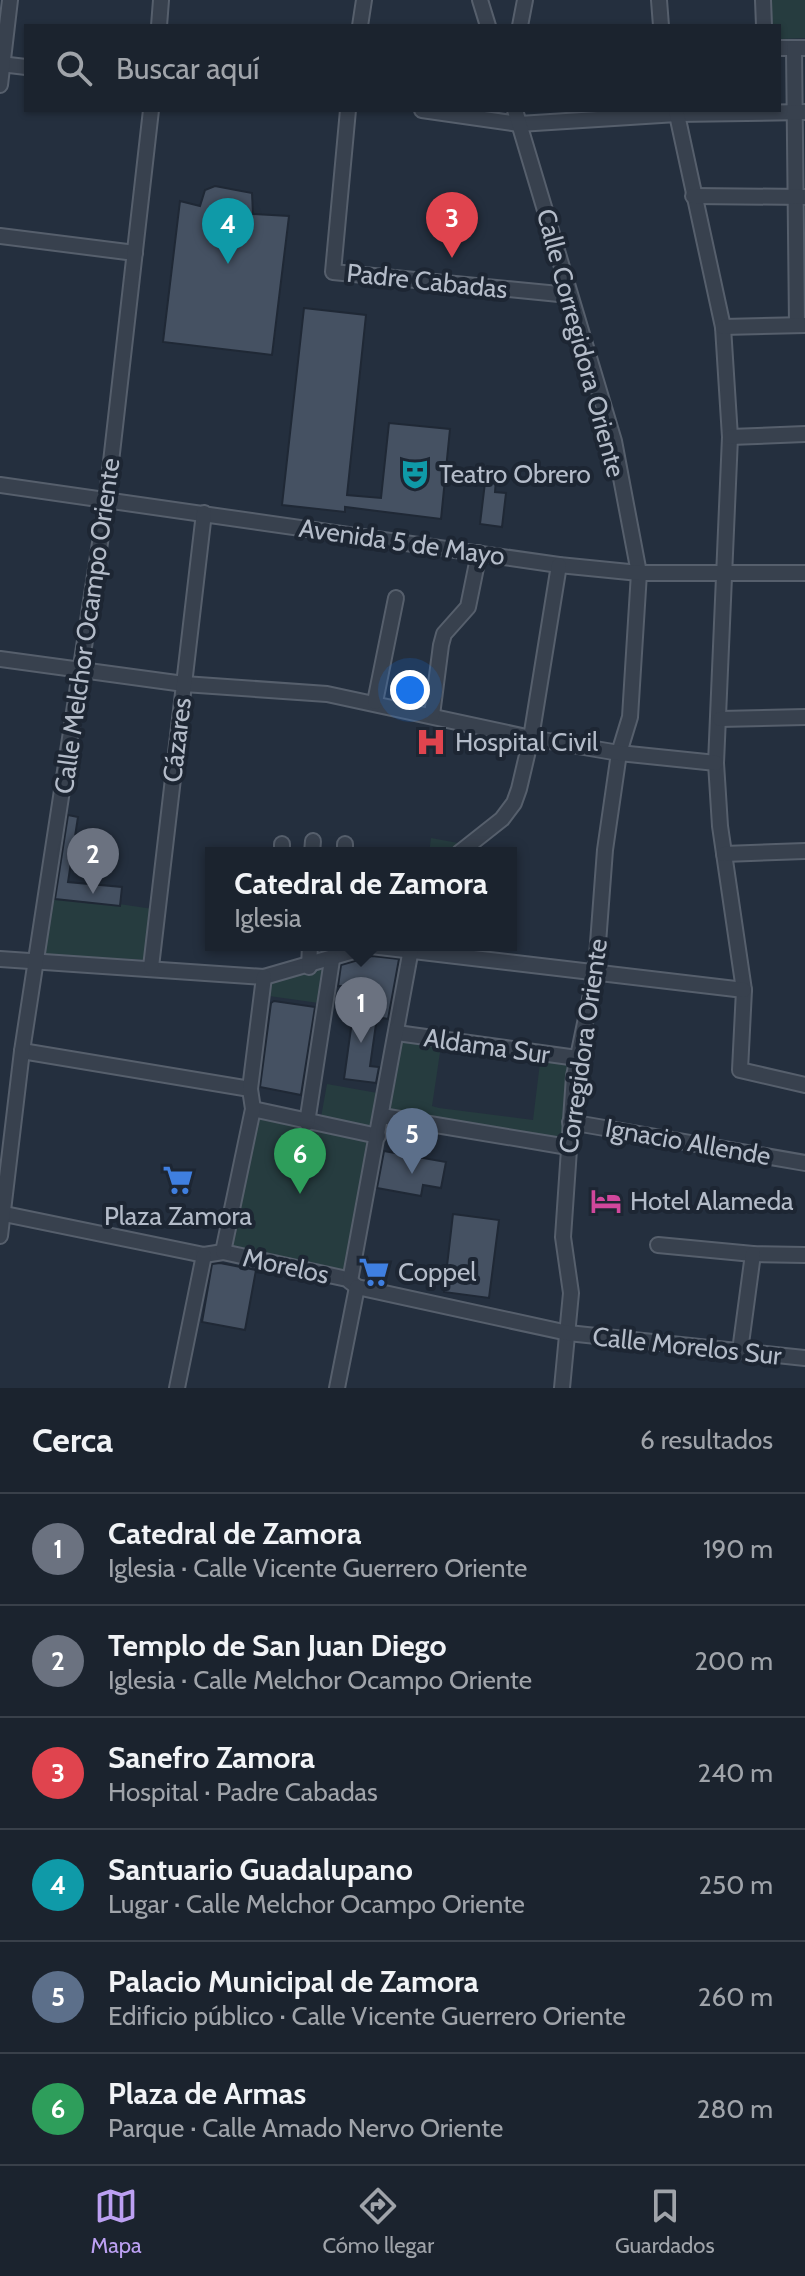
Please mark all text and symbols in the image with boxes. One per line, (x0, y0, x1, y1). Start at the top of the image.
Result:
search box (24, 24, 781, 112)
icon: search (52, 46, 96, 90)
text: Buscar aquí (116, 50, 259, 87)
pin: 3 (426, 192, 478, 258)
pin: 4 (202, 198, 254, 264)
street label: Calle Corregidora Oriente (530, 205, 632, 481)
street label: Padre Cabadas (345, 257, 509, 305)
street label: Calle Melchor Ocampo Oriente (48, 456, 126, 796)
theatre icon: Teatro Obrero (398, 457, 432, 491)
place label: Teatro Obrero (439, 458, 591, 490)
street label: Avenida 5 de Mayo (297, 512, 507, 572)
your location (390, 670, 430, 710)
street label: Cázares (156, 696, 198, 784)
hospital icon: Hospital Civil (414, 725, 448, 759)
place label: Hospital Civil (455, 726, 598, 758)
pin: 2 (67, 828, 119, 894)
popup (205, 847, 517, 951)
text: Catedral de Zamora (234, 865, 488, 902)
text: Iglesia (234, 902, 302, 934)
street label: Corregidora Oriente (552, 937, 614, 1155)
pin: 1 (335, 977, 387, 1043)
street label: Aldama Sur (422, 1021, 553, 1071)
pin: 5 (386, 1108, 438, 1174)
street label: Ignacio Allende (603, 1112, 773, 1172)
pin: 6 (274, 1128, 326, 1194)
supermarket icon: Plaza Zamora (161, 1163, 195, 1197)
hotel icon: Hotel Alameda (589, 1184, 623, 1218)
place label: Hotel Alameda (630, 1185, 794, 1217)
place label: Plaza Zamora (104, 1200, 253, 1232)
street label: Morelos (240, 1241, 332, 1291)
supermarket icon: Coppel (357, 1255, 391, 1289)
place label: Coppel (398, 1256, 476, 1288)
street label: Calle Morelos Sur (591, 1320, 784, 1372)
text: Cerca (32, 1419, 113, 1461)
text: 6 resultados (640, 1424, 773, 1456)
text: Catedral de Zamora (108, 1515, 361, 1552)
text: 1 (53, 1533, 63, 1565)
text: 190 m (703, 1533, 773, 1565)
text: Iglesia · Calle Vicente Guerrero Oriente (108, 1552, 527, 1584)
text: Templo de San Juan Diego (108, 1627, 447, 1664)
text: 2 (51, 1645, 65, 1677)
text: 200 m (694, 1645, 773, 1677)
text: Iglesia · Calle Melchor Ocampo Oriente (108, 1664, 532, 1696)
text: Sanefro Zamora (108, 1739, 315, 1776)
text: 3 (51, 1757, 65, 1789)
text: 240 m (698, 1757, 773, 1789)
text: Hospital · Padre Cabadas (108, 1776, 378, 1808)
text: Santuario Guadalupano (108, 1851, 413, 1888)
text: 4 (50, 1869, 66, 1901)
text: 250 m (699, 1869, 773, 1901)
text: Lugar · Calle Melchor Ocampo Oriente (108, 1888, 525, 1920)
text: Palacio Municipal de Zamora (108, 1963, 479, 2000)
text: 5 (51, 1981, 65, 2013)
text: 260 m (698, 1981, 773, 2013)
text: Edificio público · Calle Vicente Guerrero Oriente (108, 2000, 626, 2032)
text: Plaza de Armas (108, 2075, 306, 2112)
text: 6 (51, 2093, 65, 2125)
text: 280 m (697, 2093, 773, 2125)
text: Parque · Calle Amado Nervo Oriente (108, 2112, 503, 2144)
tab: Mapa (90, 2184, 142, 2259)
tab: Cómo llegar (322, 2184, 434, 2259)
tab: Guardados (615, 2184, 715, 2259)

